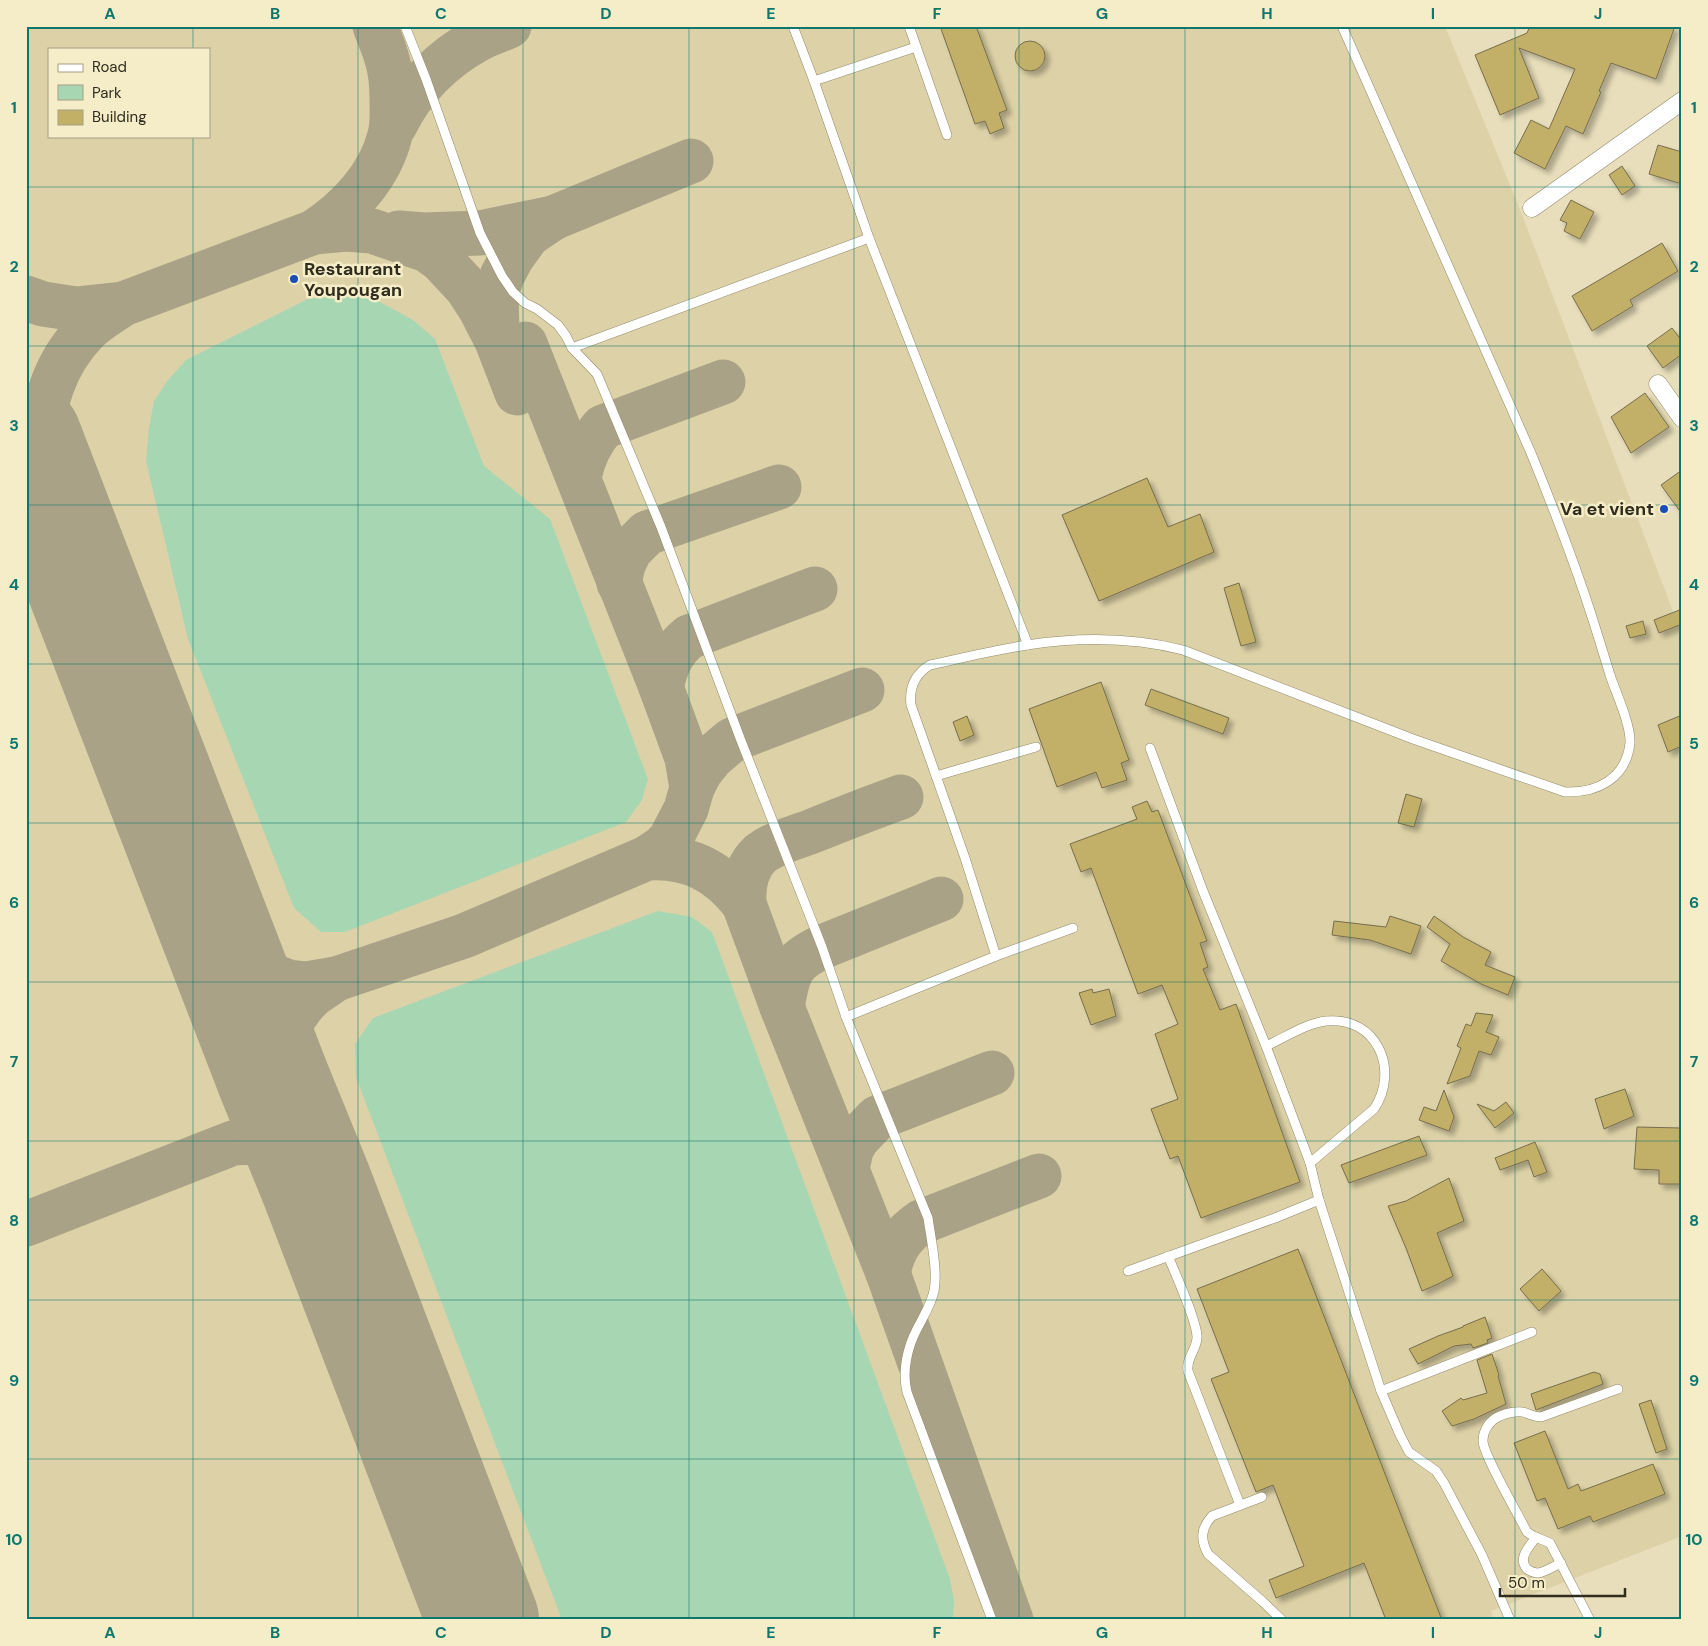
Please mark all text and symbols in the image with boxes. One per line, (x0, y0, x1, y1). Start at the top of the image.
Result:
text: A (104, 3, 116, 24)
text: B (270, 3, 280, 24)
text: C (435, 3, 447, 24)
text: D (600, 3, 612, 24)
text: E (766, 3, 776, 24)
text: F (933, 3, 942, 24)
text: G (1096, 3, 1108, 24)
text: H (1261, 3, 1273, 24)
text: I (1431, 3, 1435, 24)
text: J (1594, 3, 1602, 24)
legend (48, 48, 210, 138)
text: Road (92, 57, 127, 77)
text: Park (92, 83, 122, 103)
text: 1 (11, 97, 17, 118)
text: 1 (1691, 97, 1697, 118)
text: Building (92, 107, 147, 127)
text: 2 (9, 256, 19, 277)
text: 2 (1689, 256, 1699, 277)
place label: Restaurant Youpougan (304, 257, 402, 302)
marker: Restaurant Youpougan (288, 273, 300, 285)
text: 3 (9, 415, 19, 436)
text: 3 (1689, 415, 1699, 436)
place label: Va et vient (1560, 497, 1654, 521)
marker: Va et vient (1658, 503, 1670, 515)
text: 4 (9, 574, 19, 595)
text: 4 (1689, 574, 1699, 595)
text: 5 (9, 733, 19, 754)
text: 5 (1689, 733, 1699, 754)
text: 6 (9, 892, 19, 913)
text: 6 (1689, 892, 1699, 913)
text: 7 (10, 1051, 19, 1072)
text: 7 (1690, 1051, 1699, 1072)
text: 8 (9, 1210, 19, 1231)
text: 8 (1689, 1210, 1699, 1231)
text: 9 (9, 1370, 19, 1391)
text: 9 (1689, 1370, 1699, 1391)
text: 10 (5, 1529, 23, 1550)
text: 10 (1685, 1529, 1703, 1550)
scale bar (1500, 1566, 1626, 1598)
text: 50 m (1508, 1573, 1545, 1593)
text: A (104, 1622, 116, 1643)
text: B (270, 1622, 280, 1643)
text: C (435, 1622, 447, 1643)
text: D (600, 1622, 612, 1643)
text: E (766, 1622, 776, 1643)
text: F (933, 1622, 942, 1643)
text: G (1096, 1622, 1108, 1643)
text: H (1261, 1622, 1273, 1643)
text: I (1431, 1622, 1435, 1643)
text: J (1594, 1622, 1602, 1643)

